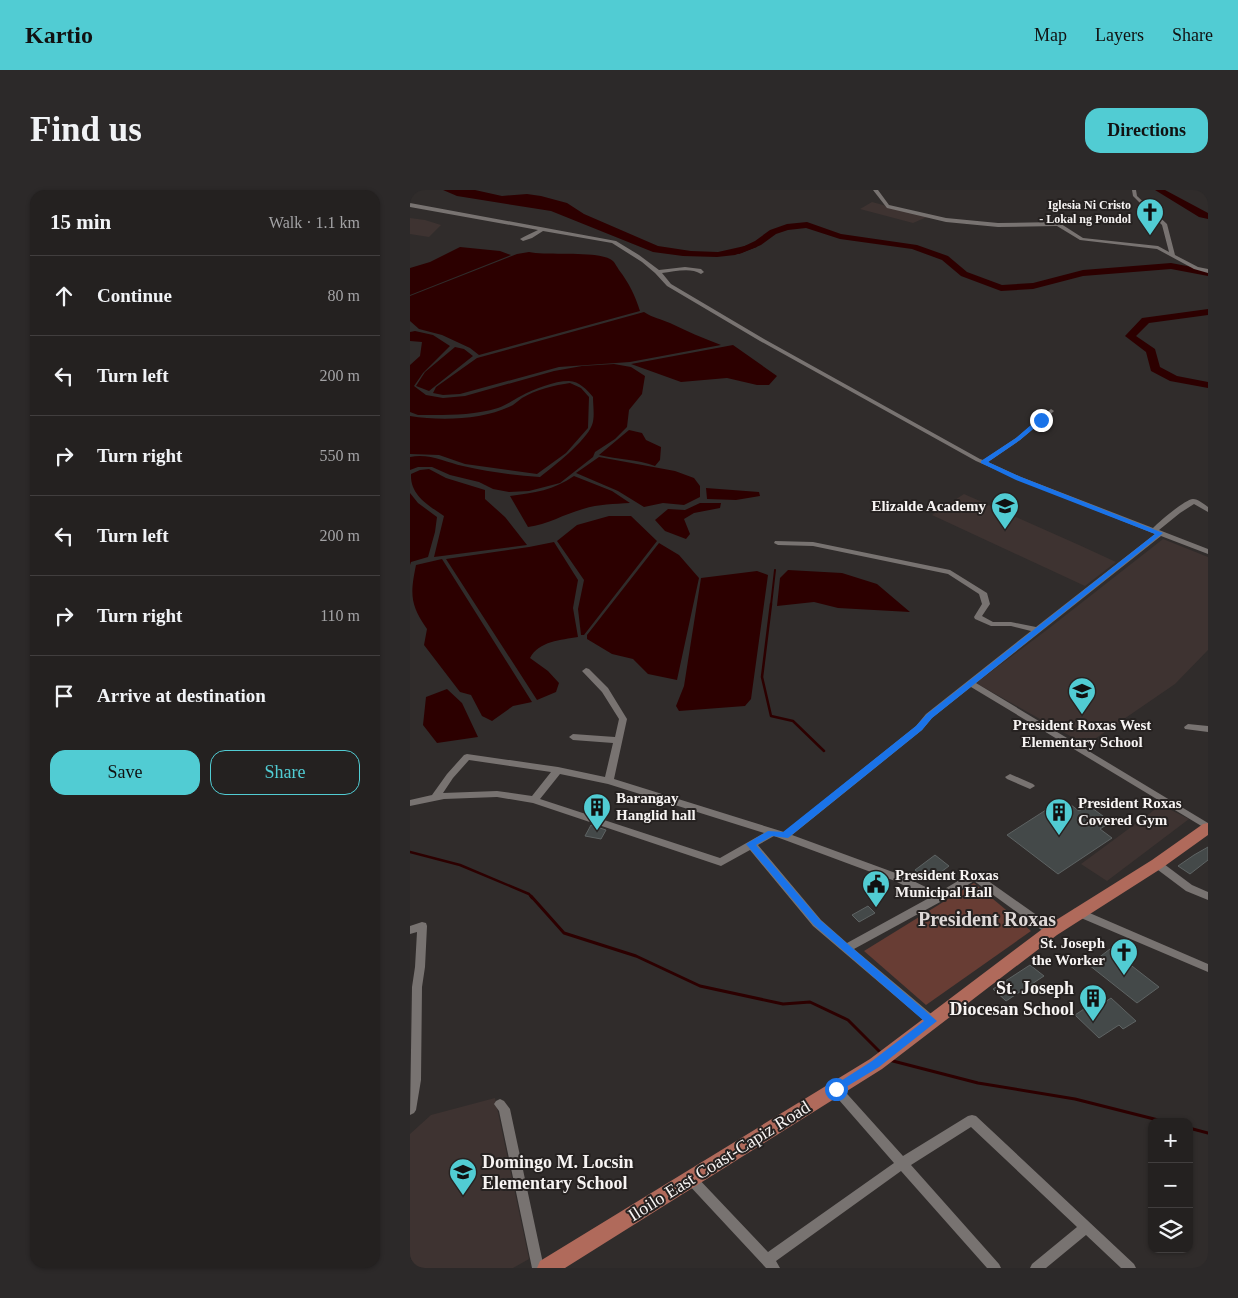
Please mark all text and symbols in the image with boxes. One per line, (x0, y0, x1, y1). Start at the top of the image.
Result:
text: Kartio (25, 22, 93, 48)
text: Map (1034, 25, 1067, 45)
text: Layers (1095, 25, 1144, 45)
text: Share (1172, 25, 1213, 45)
button: Directions (1085, 108, 1208, 153)
text: Find us (30, 110, 142, 149)
church icon: Iglesia Ni Cristo - Lokal ng Pondol (1135, 197, 1165, 236)
place label: Iglesia Ni Cristo - Lokal ng Pondol (1039, 198, 1132, 226)
text: 15 min (50, 210, 111, 234)
text: Walk · 1.1 km (269, 214, 360, 231)
icon: ahead (50, 282, 78, 310)
text: Continue (97, 285, 172, 306)
text: 80 m (328, 287, 360, 304)
icon: left (50, 362, 78, 390)
text: Turn left (97, 365, 169, 386)
text: 200 m (320, 367, 360, 384)
route end (1030, 409, 1053, 432)
icon: right (50, 442, 78, 470)
text: Turn right (97, 445, 182, 466)
text: 550 m (320, 447, 360, 464)
school or university icon: Elizalde Academy (990, 491, 1020, 530)
place label: Elizalde Academy (871, 498, 986, 514)
icon: left (50, 522, 78, 550)
text: Turn left (97, 525, 169, 546)
text: 200 m (320, 527, 360, 544)
icon: right (50, 602, 78, 630)
text: Turn right (97, 605, 182, 626)
text: 110 m (320, 607, 360, 624)
school or university icon: President Roxas West Elementary School (1067, 676, 1097, 715)
icon: arrive (50, 682, 78, 710)
text: Arrive at destination (97, 685, 266, 706)
place label: President Roxas West Elementary School (1013, 717, 1151, 750)
button: Save (50, 750, 200, 795)
button: Share (210, 750, 360, 795)
place label: Barangay Hanglid hall (616, 790, 696, 823)
building icon: Barangay Hanglid hall (582, 792, 612, 831)
place label: President Roxas Covered Gym (1078, 795, 1182, 828)
building icon: President Roxas Covered Gym (1044, 797, 1074, 836)
place label: President Roxas Municipal Hall (895, 867, 999, 900)
public building icon: President Roxas Municipal Hall (861, 869, 891, 908)
district label: President Roxas (918, 908, 1056, 930)
place label: St. Joseph the Worker (1032, 935, 1106, 968)
church icon: St. Joseph the Worker (1109, 937, 1139, 976)
place label: St. Joseph Diocesan School (949, 978, 1074, 1019)
building icon: St. Joseph Diocesan School (1078, 983, 1108, 1022)
route start (825, 1078, 848, 1101)
street label: Iloilo East Coast-Capiz Road (624, 1097, 814, 1225)
map controls (1148, 1118, 1193, 1253)
button: + (1148, 1118, 1193, 1163)
place label: Domingo M. Locsin Elementary School (482, 1152, 634, 1193)
school or university icon: Domingo M. Locsin Elementary School (448, 1157, 478, 1196)
button: − (1148, 1163, 1193, 1208)
button: layers (1148, 1208, 1193, 1253)

